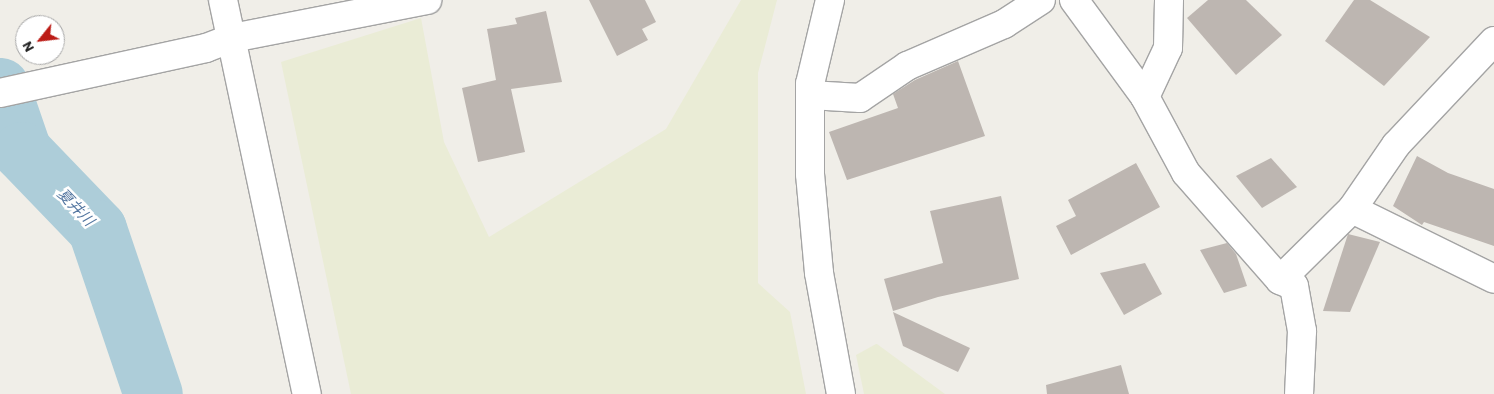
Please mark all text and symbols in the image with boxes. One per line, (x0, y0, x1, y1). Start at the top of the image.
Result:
north arrow (15, 15, 65, 65)
text: N (18, 39, 37, 55)
water label: 夏井川 (54, 185, 98, 229)

